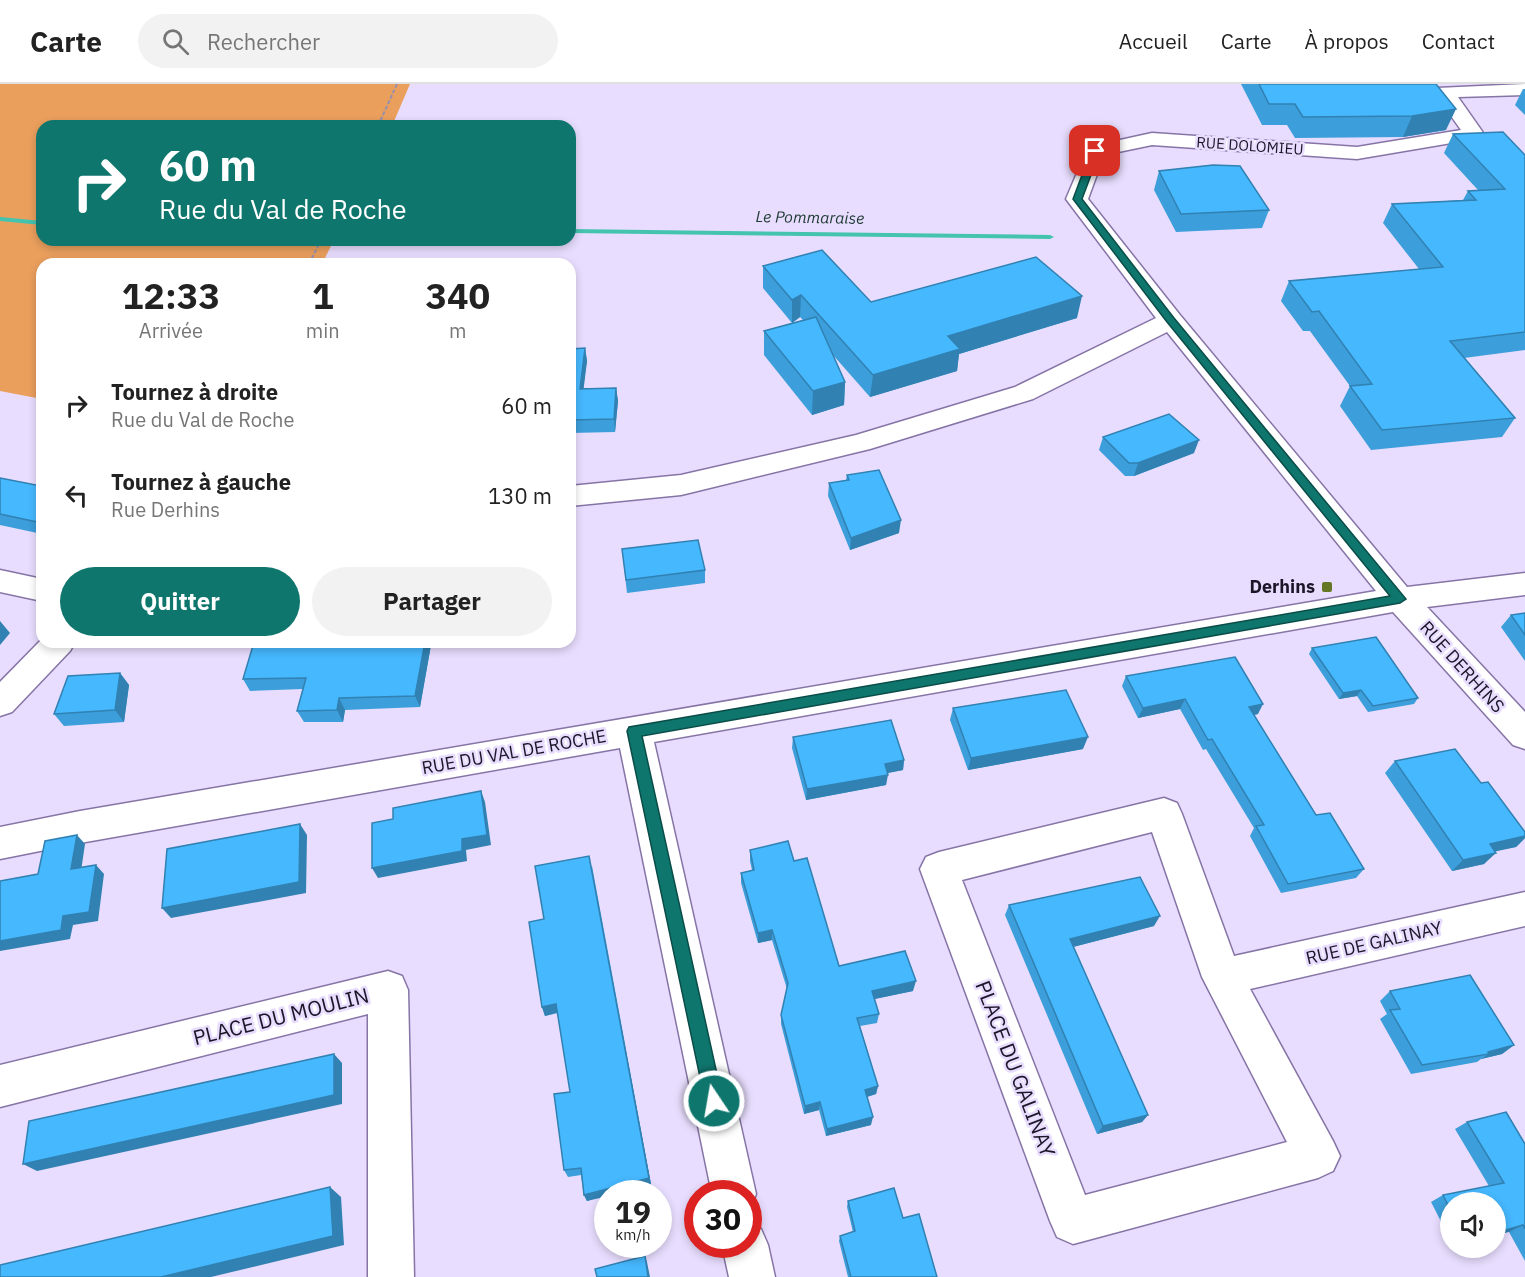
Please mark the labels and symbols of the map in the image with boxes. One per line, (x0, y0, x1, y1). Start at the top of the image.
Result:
pin (1069, 125, 1120, 176)
street label: RUE DOLOMIEU (1196, 132, 1304, 159)
water label: Le Pommaraise (755, 206, 865, 228)
place label: Derhins (1249, 575, 1315, 598)
marker: Derhins (1320, 580, 1334, 594)
street label: RUE DERHINS (1415, 616, 1510, 717)
street label: RUE DU VAL DE ROCHE (420, 724, 608, 779)
street label: RUE DE GALINAY (1303, 916, 1445, 969)
street label: PLACE DU GALINAY (969, 976, 1063, 1161)
street label: PLACE DU MOULIN (190, 981, 372, 1051)
position arrow (682, 1069, 746, 1133)
speed limit sign: 30 (684, 1180, 762, 1258)

